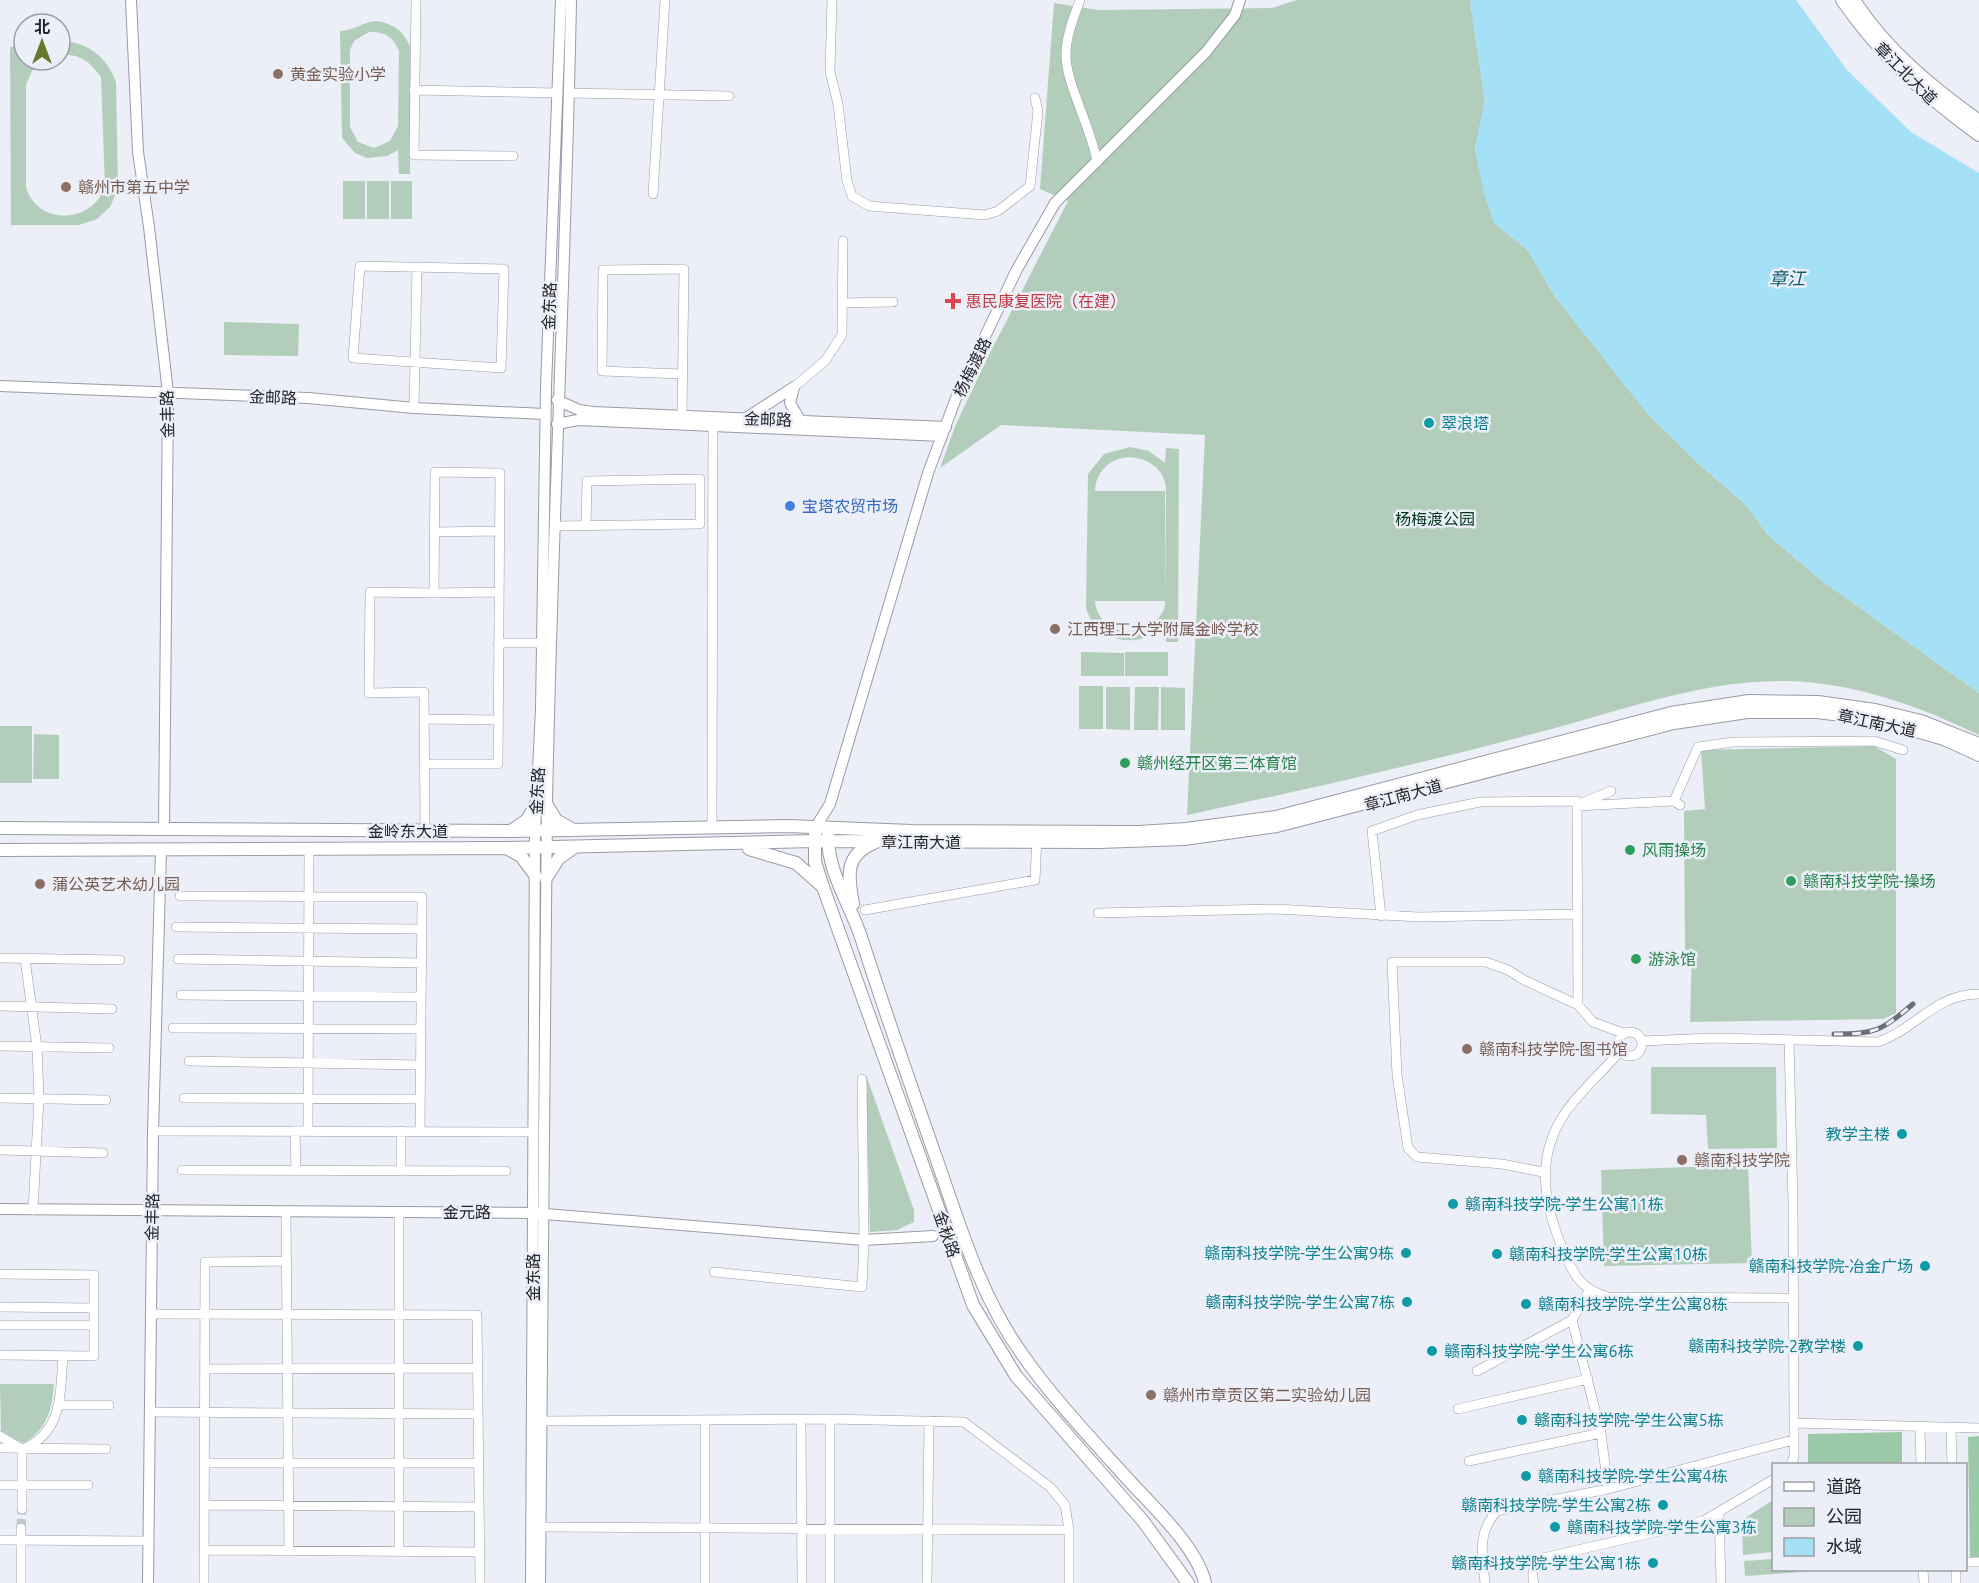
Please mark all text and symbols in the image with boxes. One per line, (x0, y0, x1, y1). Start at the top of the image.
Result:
north arrow (12, 12, 72, 72)
text: 北 (34, 18, 50, 36)
street label: 章江北大道 (1871, 38, 1941, 108)
place label: 黄金实验小学 (290, 65, 386, 83)
marker: 黄金实验小学 (271, 67, 285, 81)
place label: 赣州市第五中学 (78, 178, 190, 196)
marker: 赣州市第五中学 (59, 180, 73, 194)
water label: 章江 (1769, 268, 1807, 288)
street label: 金东路 (539, 282, 559, 330)
marker: 惠民康复医院（在建） (944, 292, 962, 310)
place label: 惠民康复医院（在建） (966, 292, 1126, 310)
street label: 杨梅渡路 (950, 334, 994, 400)
street label: 金邮路 (249, 387, 297, 407)
street label: 金丰路 (158, 390, 176, 438)
street label: 金邮路 (744, 409, 792, 429)
place label: 翠浪塔 (1441, 414, 1489, 432)
marker: 翠浪塔 (1422, 416, 1436, 430)
place label: 宝塔农贸市场 (802, 497, 898, 515)
marker: 宝塔农贸市场 (783, 499, 797, 513)
park label: 杨梅渡公园 (1395, 510, 1475, 528)
place label: 江西理工大学附属金岭学校 (1067, 620, 1259, 638)
marker: 江西理工大学附属金岭学校 (1048, 622, 1062, 636)
street label: 章江南大道 (1836, 706, 1918, 740)
place label: 赣州经开区第三体育馆 (1137, 754, 1297, 772)
marker: 赣州经开区第三体育馆 (1118, 756, 1132, 770)
street label: 金东路 (527, 767, 547, 815)
street label: 章江南大道 (1362, 776, 1444, 814)
street label: 金岭东大道 (368, 822, 448, 840)
street label: 章江南大道 (881, 833, 961, 851)
place label: 风雨操场 (1642, 841, 1706, 859)
marker: 风雨操场 (1623, 843, 1637, 857)
place label: 赣南科技学院-操场 (1803, 872, 1936, 890)
marker: 赣南科技学院-操场 (1784, 874, 1798, 888)
place label: 蒲公英艺术幼儿园 (52, 875, 180, 893)
marker: 蒲公英艺术幼儿园 (33, 877, 47, 891)
place label: 游泳馆 (1648, 950, 1696, 968)
marker: 游泳馆 (1629, 952, 1643, 966)
place label: 赣南科技学院-图书馆 (1479, 1040, 1628, 1058)
marker: 赣南科技学院-图书馆 (1460, 1042, 1474, 1056)
place label: 教学主楼 (1826, 1125, 1890, 1143)
marker: 教学主楼 (1895, 1127, 1909, 1141)
place label: 赣南科技学院 (1694, 1151, 1790, 1169)
marker: 赣南科技学院 (1675, 1153, 1689, 1167)
street label: 金丰路 (143, 1193, 161, 1241)
place label: 赣南科技学院-学生公寓11栋 (1465, 1195, 1664, 1213)
marker: 赣南科技学院-学生公寓11栋 (1446, 1197, 1460, 1211)
street label: 金元路 (443, 1203, 491, 1221)
street label: 金秋路 (931, 1208, 963, 1260)
place label: 赣南科技学院-学生公寓9栋 (1204, 1244, 1394, 1262)
place label: 赣南科技学院-学生公寓10栋 (1509, 1245, 1708, 1263)
marker: 赣南科技学院-学生公寓9栋 (1399, 1246, 1413, 1260)
marker: 赣南科技学院-学生公寓10栋 (1490, 1247, 1504, 1261)
street label: 金东路 (524, 1253, 542, 1301)
place label: 赣南科技学院-冶金广场 (1748, 1257, 1913, 1275)
marker: 赣南科技学院-冶金广场 (1918, 1259, 1932, 1273)
place label: 赣南科技学院-学生公寓7栋 (1205, 1293, 1395, 1311)
marker: 赣南科技学院-学生公寓7栋 (1400, 1295, 1414, 1309)
place label: 赣南科技学院-学生公寓8栋 (1538, 1295, 1728, 1313)
marker: 赣南科技学院-学生公寓8栋 (1519, 1297, 1533, 1311)
place label: 赣南科技学院-2教学楼 (1688, 1337, 1846, 1355)
marker: 赣南科技学院-2教学楼 (1851, 1339, 1865, 1353)
place label: 赣南科技学院-学生公寓6栋 (1444, 1342, 1634, 1360)
marker: 赣南科技学院-学生公寓6栋 (1425, 1344, 1439, 1358)
place label: 赣州市章贡区第二实验幼儿园 (1163, 1386, 1371, 1404)
marker: 赣州市章贡区第二实验幼儿园 (1144, 1388, 1158, 1402)
place label: 赣南科技学院-学生公寓5栋 (1534, 1411, 1724, 1429)
marker: 赣南科技学院-学生公寓5栋 (1515, 1413, 1529, 1427)
legend (1772, 1463, 1967, 1571)
place label: 赣南科技学院-学生公寓4栋 (1538, 1467, 1728, 1485)
marker: 赣南科技学院-学生公寓4栋 (1519, 1469, 1533, 1483)
text: 道路 (1826, 1476, 1862, 1496)
place label: 赣南科技学院-学生公寓2栋 (1461, 1496, 1651, 1514)
marker: 赣南科技学院-学生公寓2栋 (1656, 1498, 1670, 1512)
text: 公园 (1826, 1506, 1862, 1526)
place label: 赣南科技学院-学生公寓3栋 (1567, 1518, 1757, 1536)
marker: 赣南科技学院-学生公寓3栋 (1548, 1520, 1562, 1534)
text: 水域 (1826, 1536, 1862, 1556)
place label: 赣南科技学院-学生公寓1栋 (1451, 1554, 1641, 1572)
marker: 赣南科技学院-学生公寓1栋 (1646, 1556, 1660, 1570)

